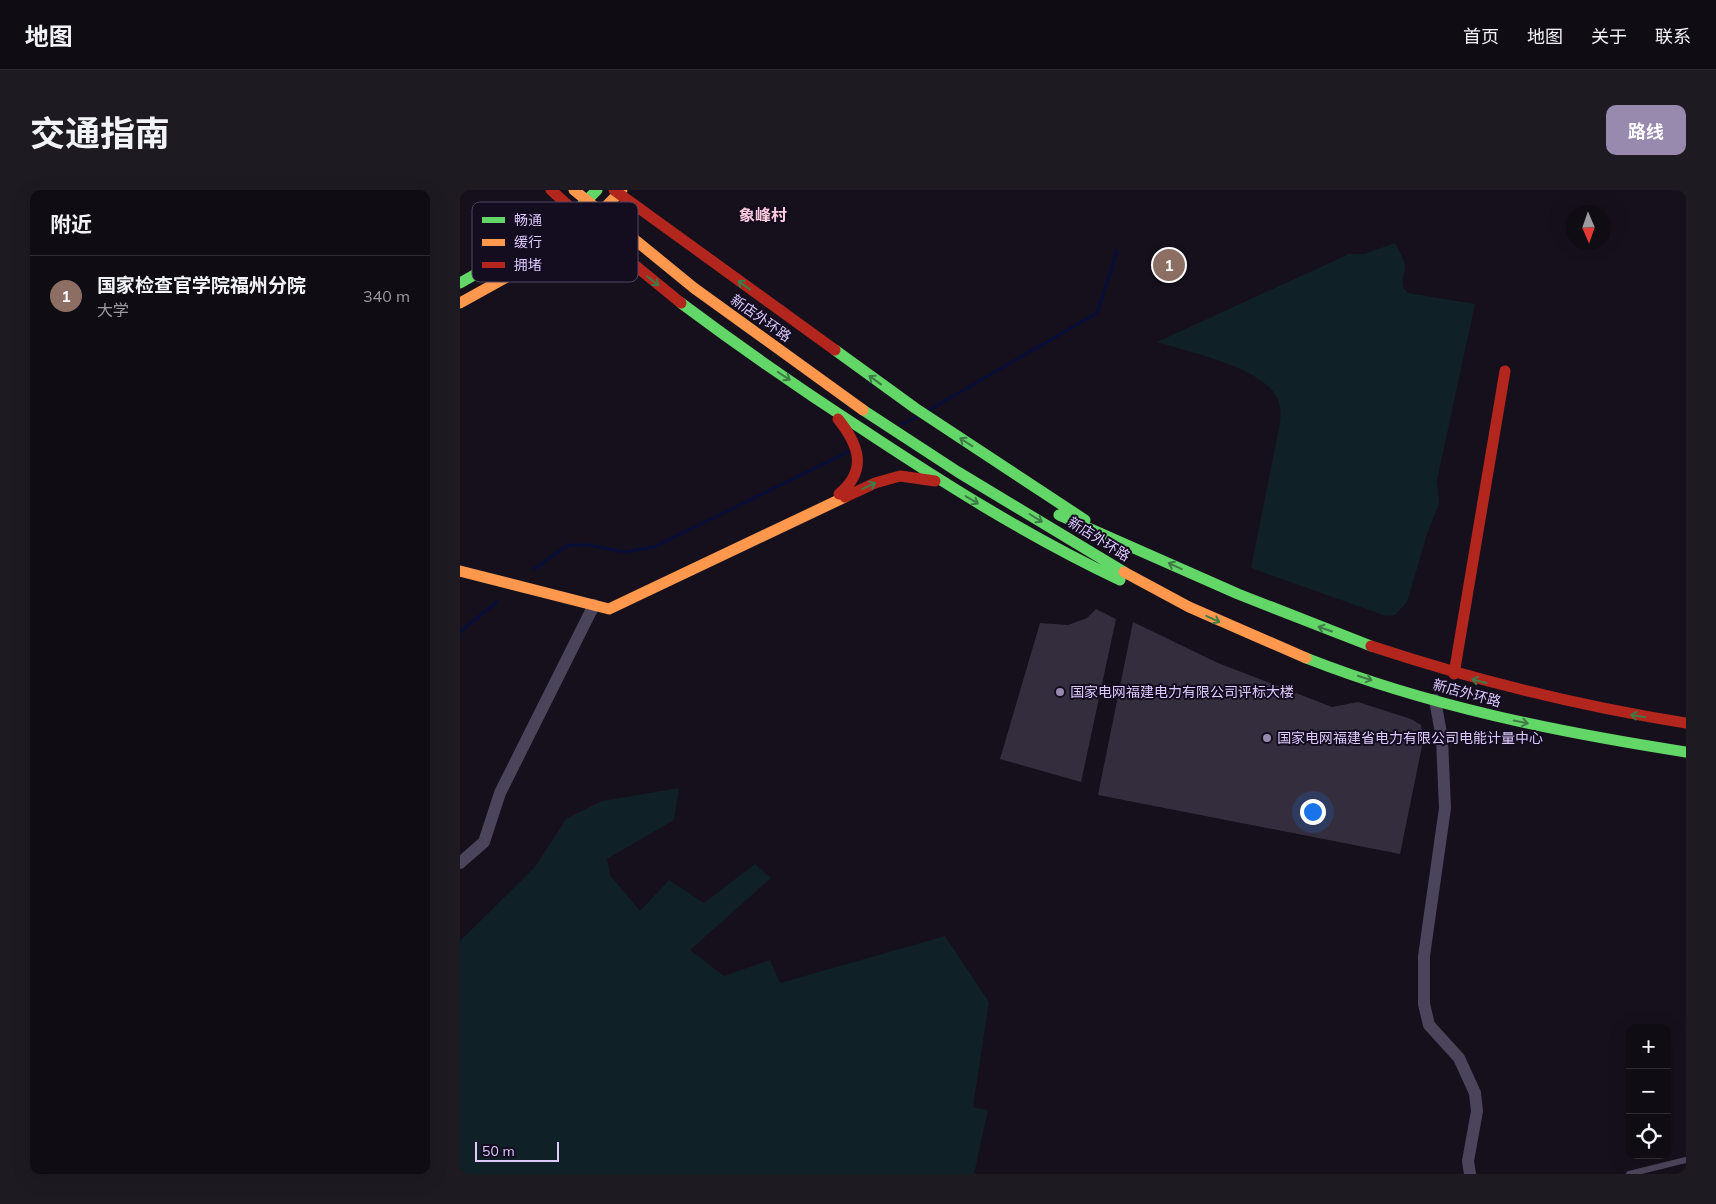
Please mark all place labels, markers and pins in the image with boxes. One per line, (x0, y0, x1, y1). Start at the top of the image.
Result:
pin: 1 (1153, 246, 1185, 284)
place label: 国家电网福建电力有限公司评标大楼 (1070, 683, 1294, 701)
marker: 国家电网福建电力有限公司评标大楼 (1054, 686, 1066, 698)
place label: 国家电网福建省电力有限公司电能计量中心 (1277, 729, 1543, 747)
marker: 国家电网福建省电力有限公司电能计量中心 (1261, 732, 1273, 744)

